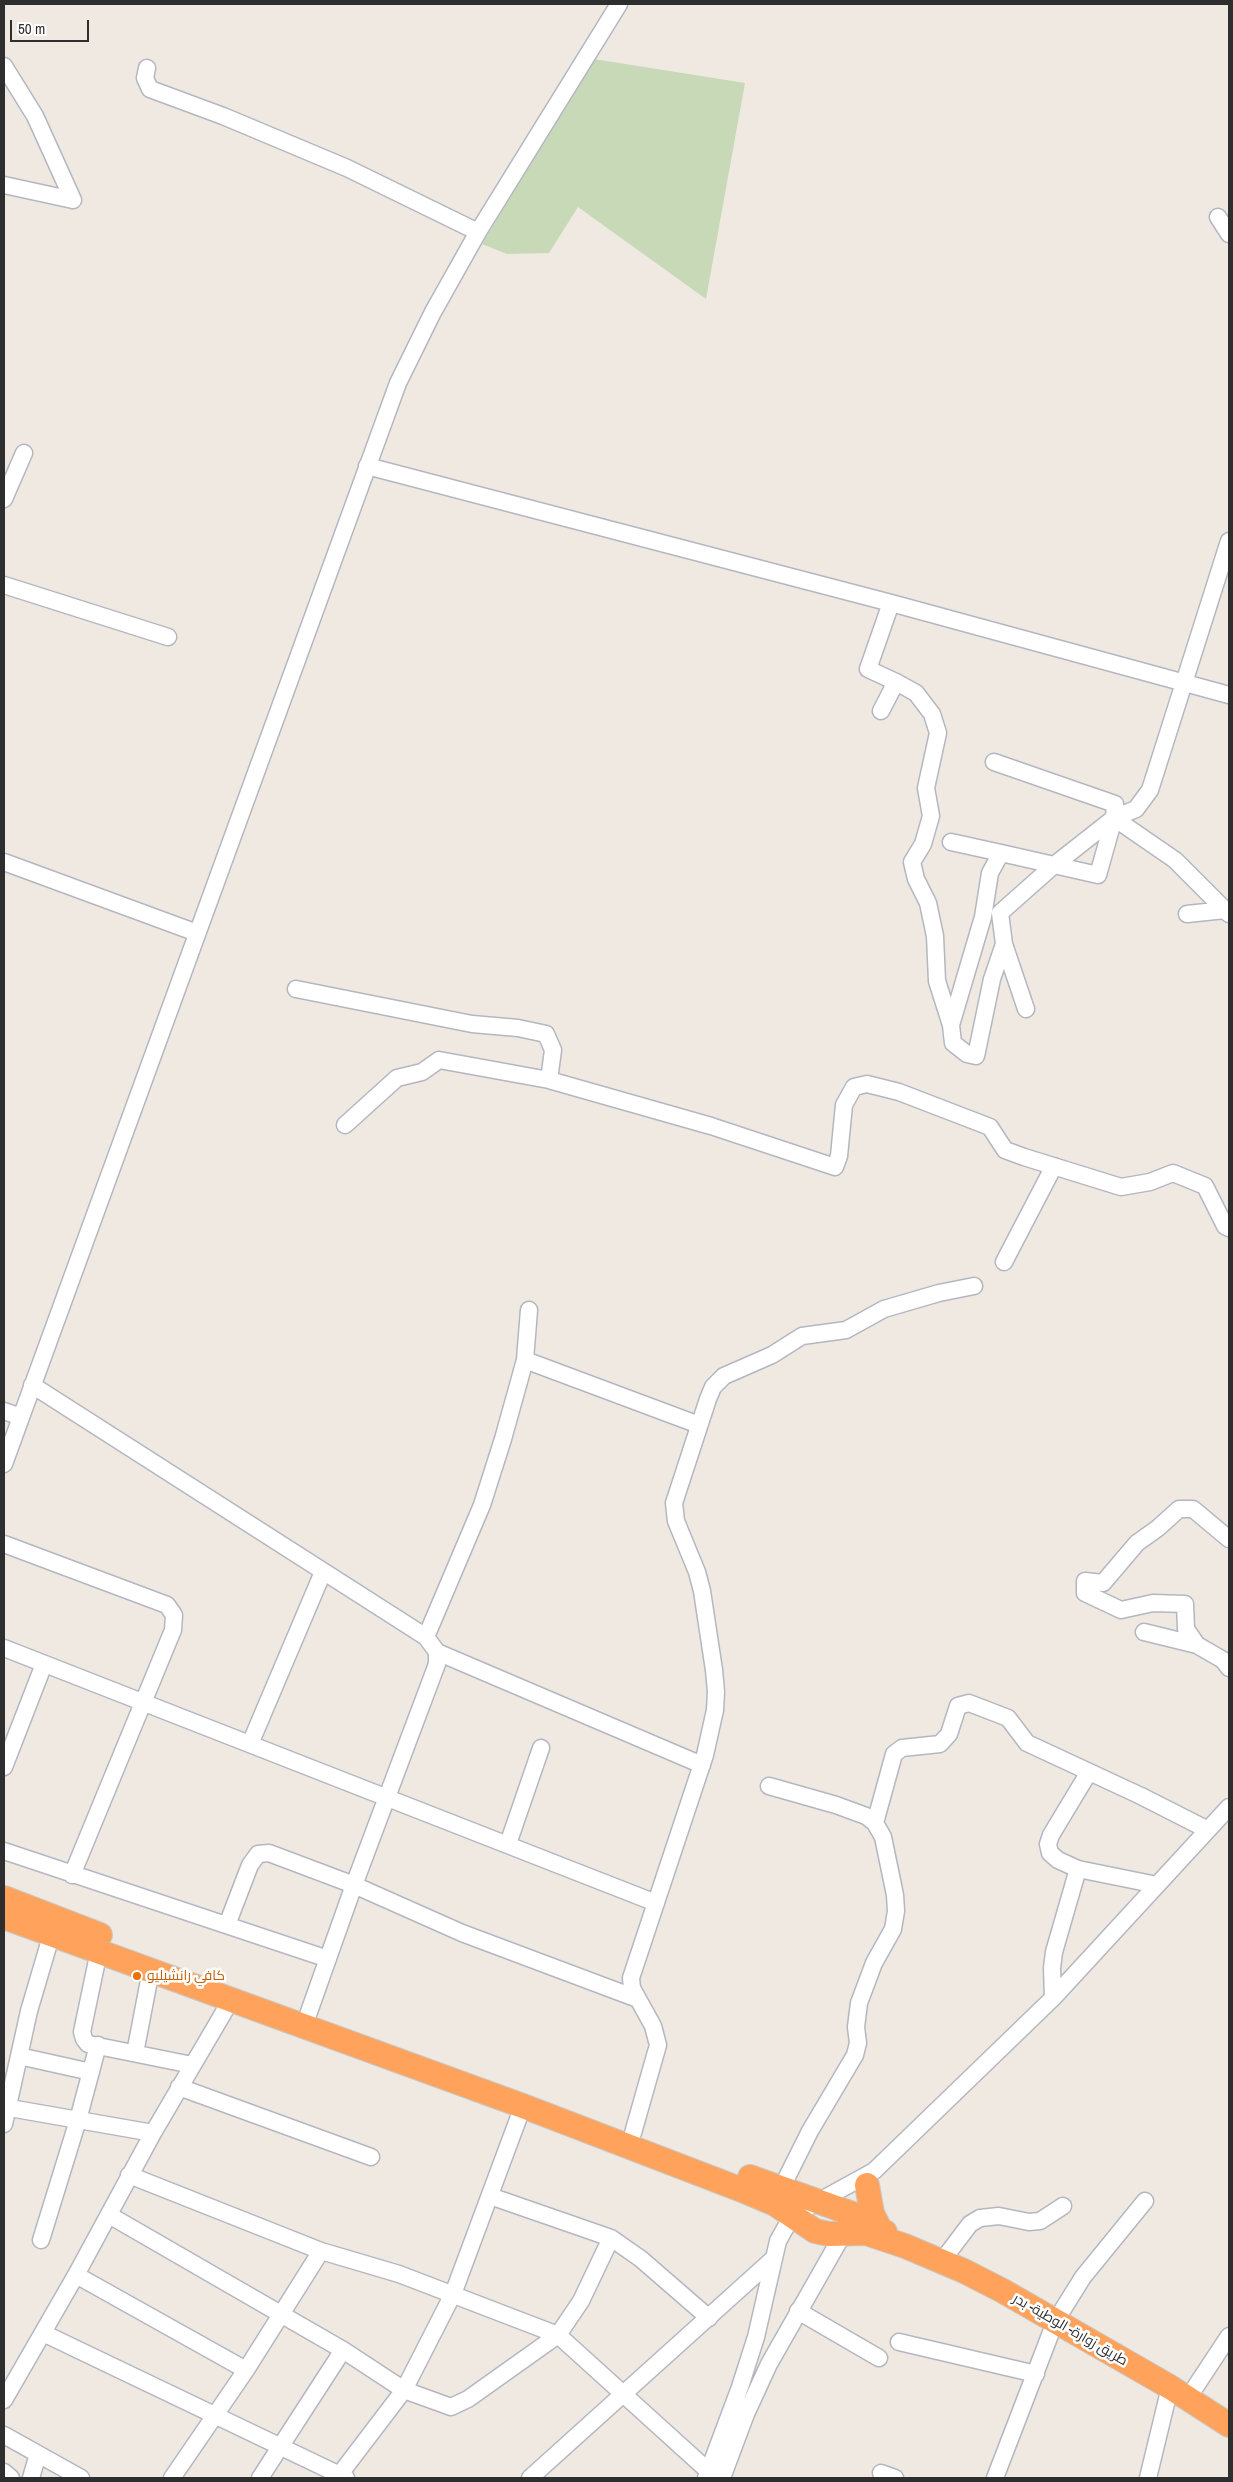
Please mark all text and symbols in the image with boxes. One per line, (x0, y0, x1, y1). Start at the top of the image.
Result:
scale bar (12, 10, 91, 42)
text: 50 m (18, 18, 45, 39)
place label: كافي رانشيليو (147, 1968, 225, 1984)
marker: كافي رانشيليو (131, 1970, 143, 1982)
street label: طريق زوارة- الوطية- بدر (1010, 2290, 1130, 2370)

